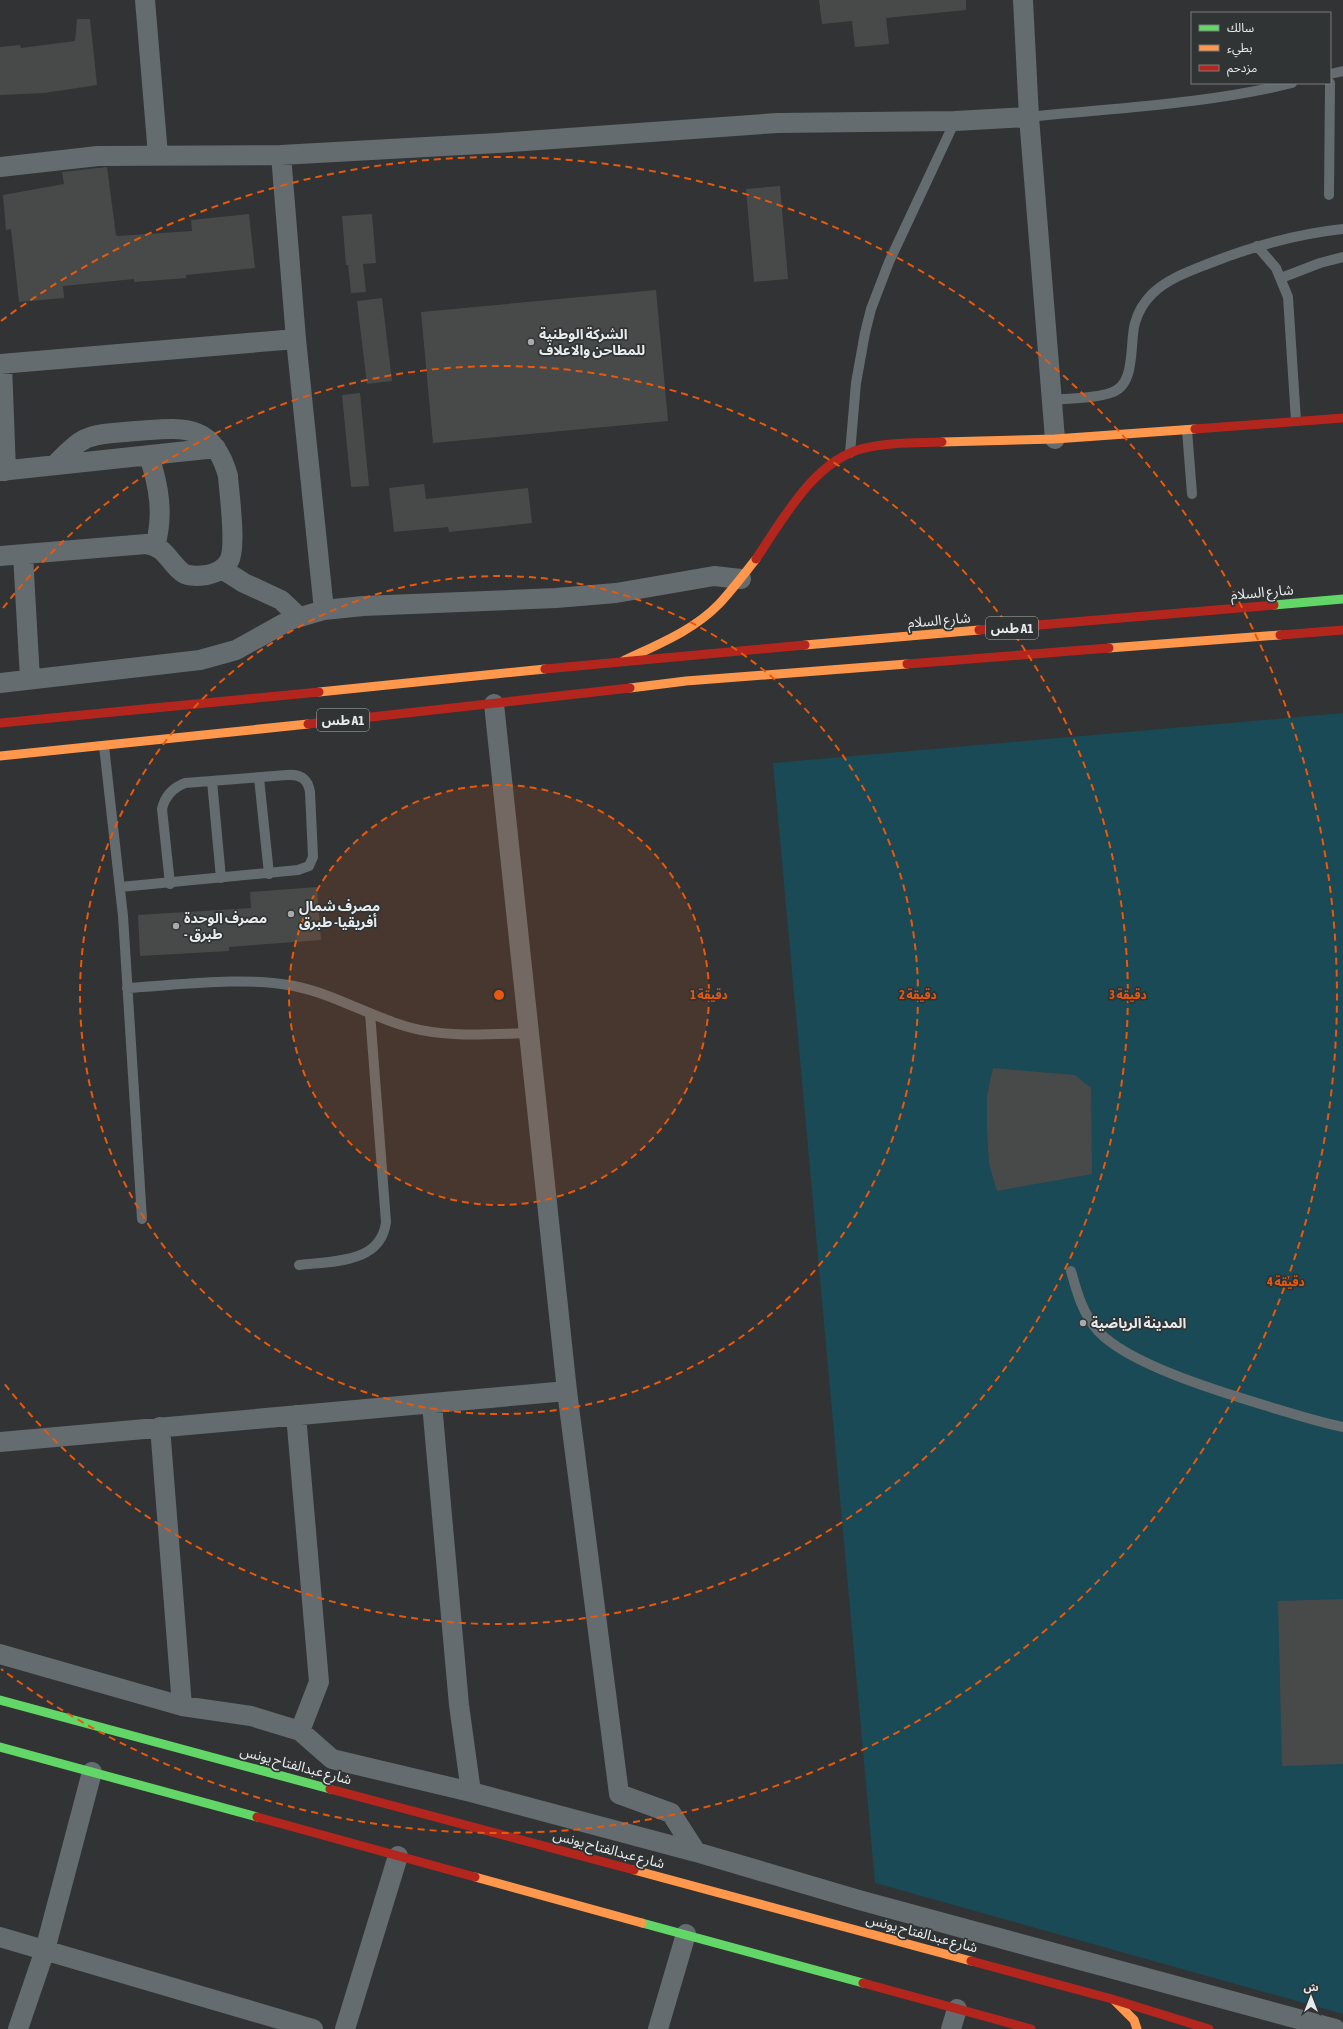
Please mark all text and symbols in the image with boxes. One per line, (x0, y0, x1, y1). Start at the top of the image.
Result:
legend (1191, 12, 1331, 84)
text: سالك (1227, 21, 1254, 35)
text: بطيء (1227, 41, 1253, 58)
text: مزدحم (1227, 61, 1257, 77)
place label: الشركة الوطنية للمطاحن والاعلاف (539, 326, 645, 358)
marker: الشركة الوطنية للمطاحن والاعلاف (526, 337, 536, 347)
street label: شارع السلام (1230, 581, 1294, 606)
street label: شارع السلام (907, 609, 971, 634)
road number: طس A1 (986, 617, 1038, 639)
road number: طس A1 (317, 709, 369, 731)
place label: مصرف شمال أفريقيا- طبرق (299, 898, 380, 931)
marker: مصرف شمال أفريقيا- طبرق (286, 909, 296, 919)
place label: مصرف الوحدة - طبرق (184, 910, 267, 943)
marker: مصرف الوحدة - طبرق (171, 921, 181, 931)
centre of rings (492, 988, 506, 1002)
text: 1 دقيقة (690, 988, 728, 1002)
text: 2 دقيقة (899, 988, 937, 1002)
text: 3 دقيقة (1109, 988, 1147, 1002)
text: 4 دقيقة (1266, 1275, 1305, 1289)
place label: المدينة الرياضية (1091, 1315, 1186, 1332)
marker: المدينة الرياضية (1078, 1318, 1088, 1328)
street label: شارع عبدالفتاح يونس (238, 1742, 354, 1790)
street label: شارع عبدالفتاح يونس (551, 1826, 667, 1874)
street label: شارع عبدالفتاح يونس (864, 1910, 980, 1958)
north arrow (1291, 1977, 1331, 2017)
text: ش (1303, 1981, 1319, 1994)

